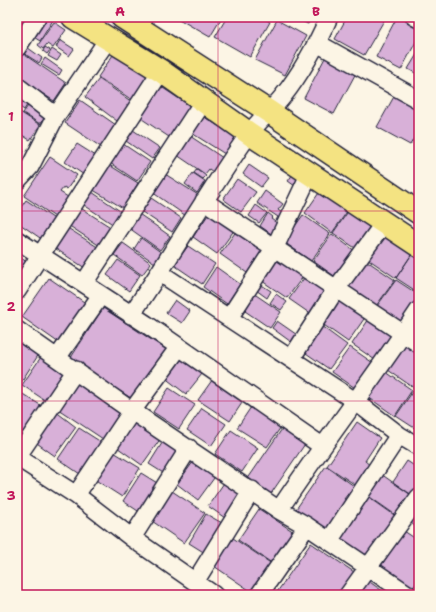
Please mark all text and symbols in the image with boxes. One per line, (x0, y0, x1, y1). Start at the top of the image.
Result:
text: A (115, 3, 125, 20)
text: B (312, 3, 320, 20)
text: 1 (8, 108, 14, 125)
text: 2 (6, 298, 16, 315)
text: 3 (6, 487, 16, 504)

